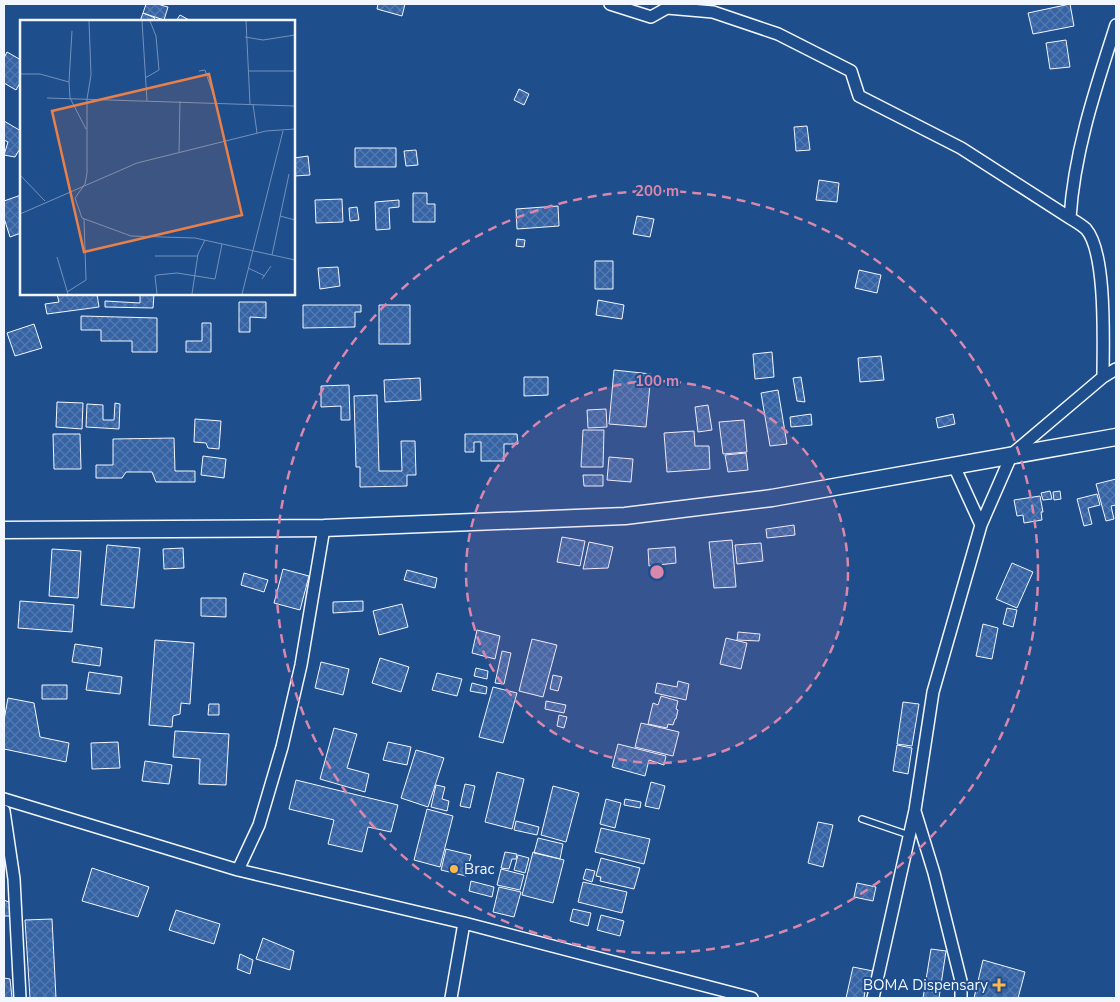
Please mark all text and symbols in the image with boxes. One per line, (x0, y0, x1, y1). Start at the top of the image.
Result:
inset map (20, 20, 295, 295)
text: 200 m (635, 181, 679, 201)
text: 100 m (635, 371, 679, 391)
centre of rings (648, 563, 666, 581)
place label: Brac (464, 859, 494, 879)
marker: Brac (448, 863, 460, 875)
place label: BOMA Dispensary (863, 975, 988, 995)
marker: BOMA Dispensary (992, 978, 1006, 992)

